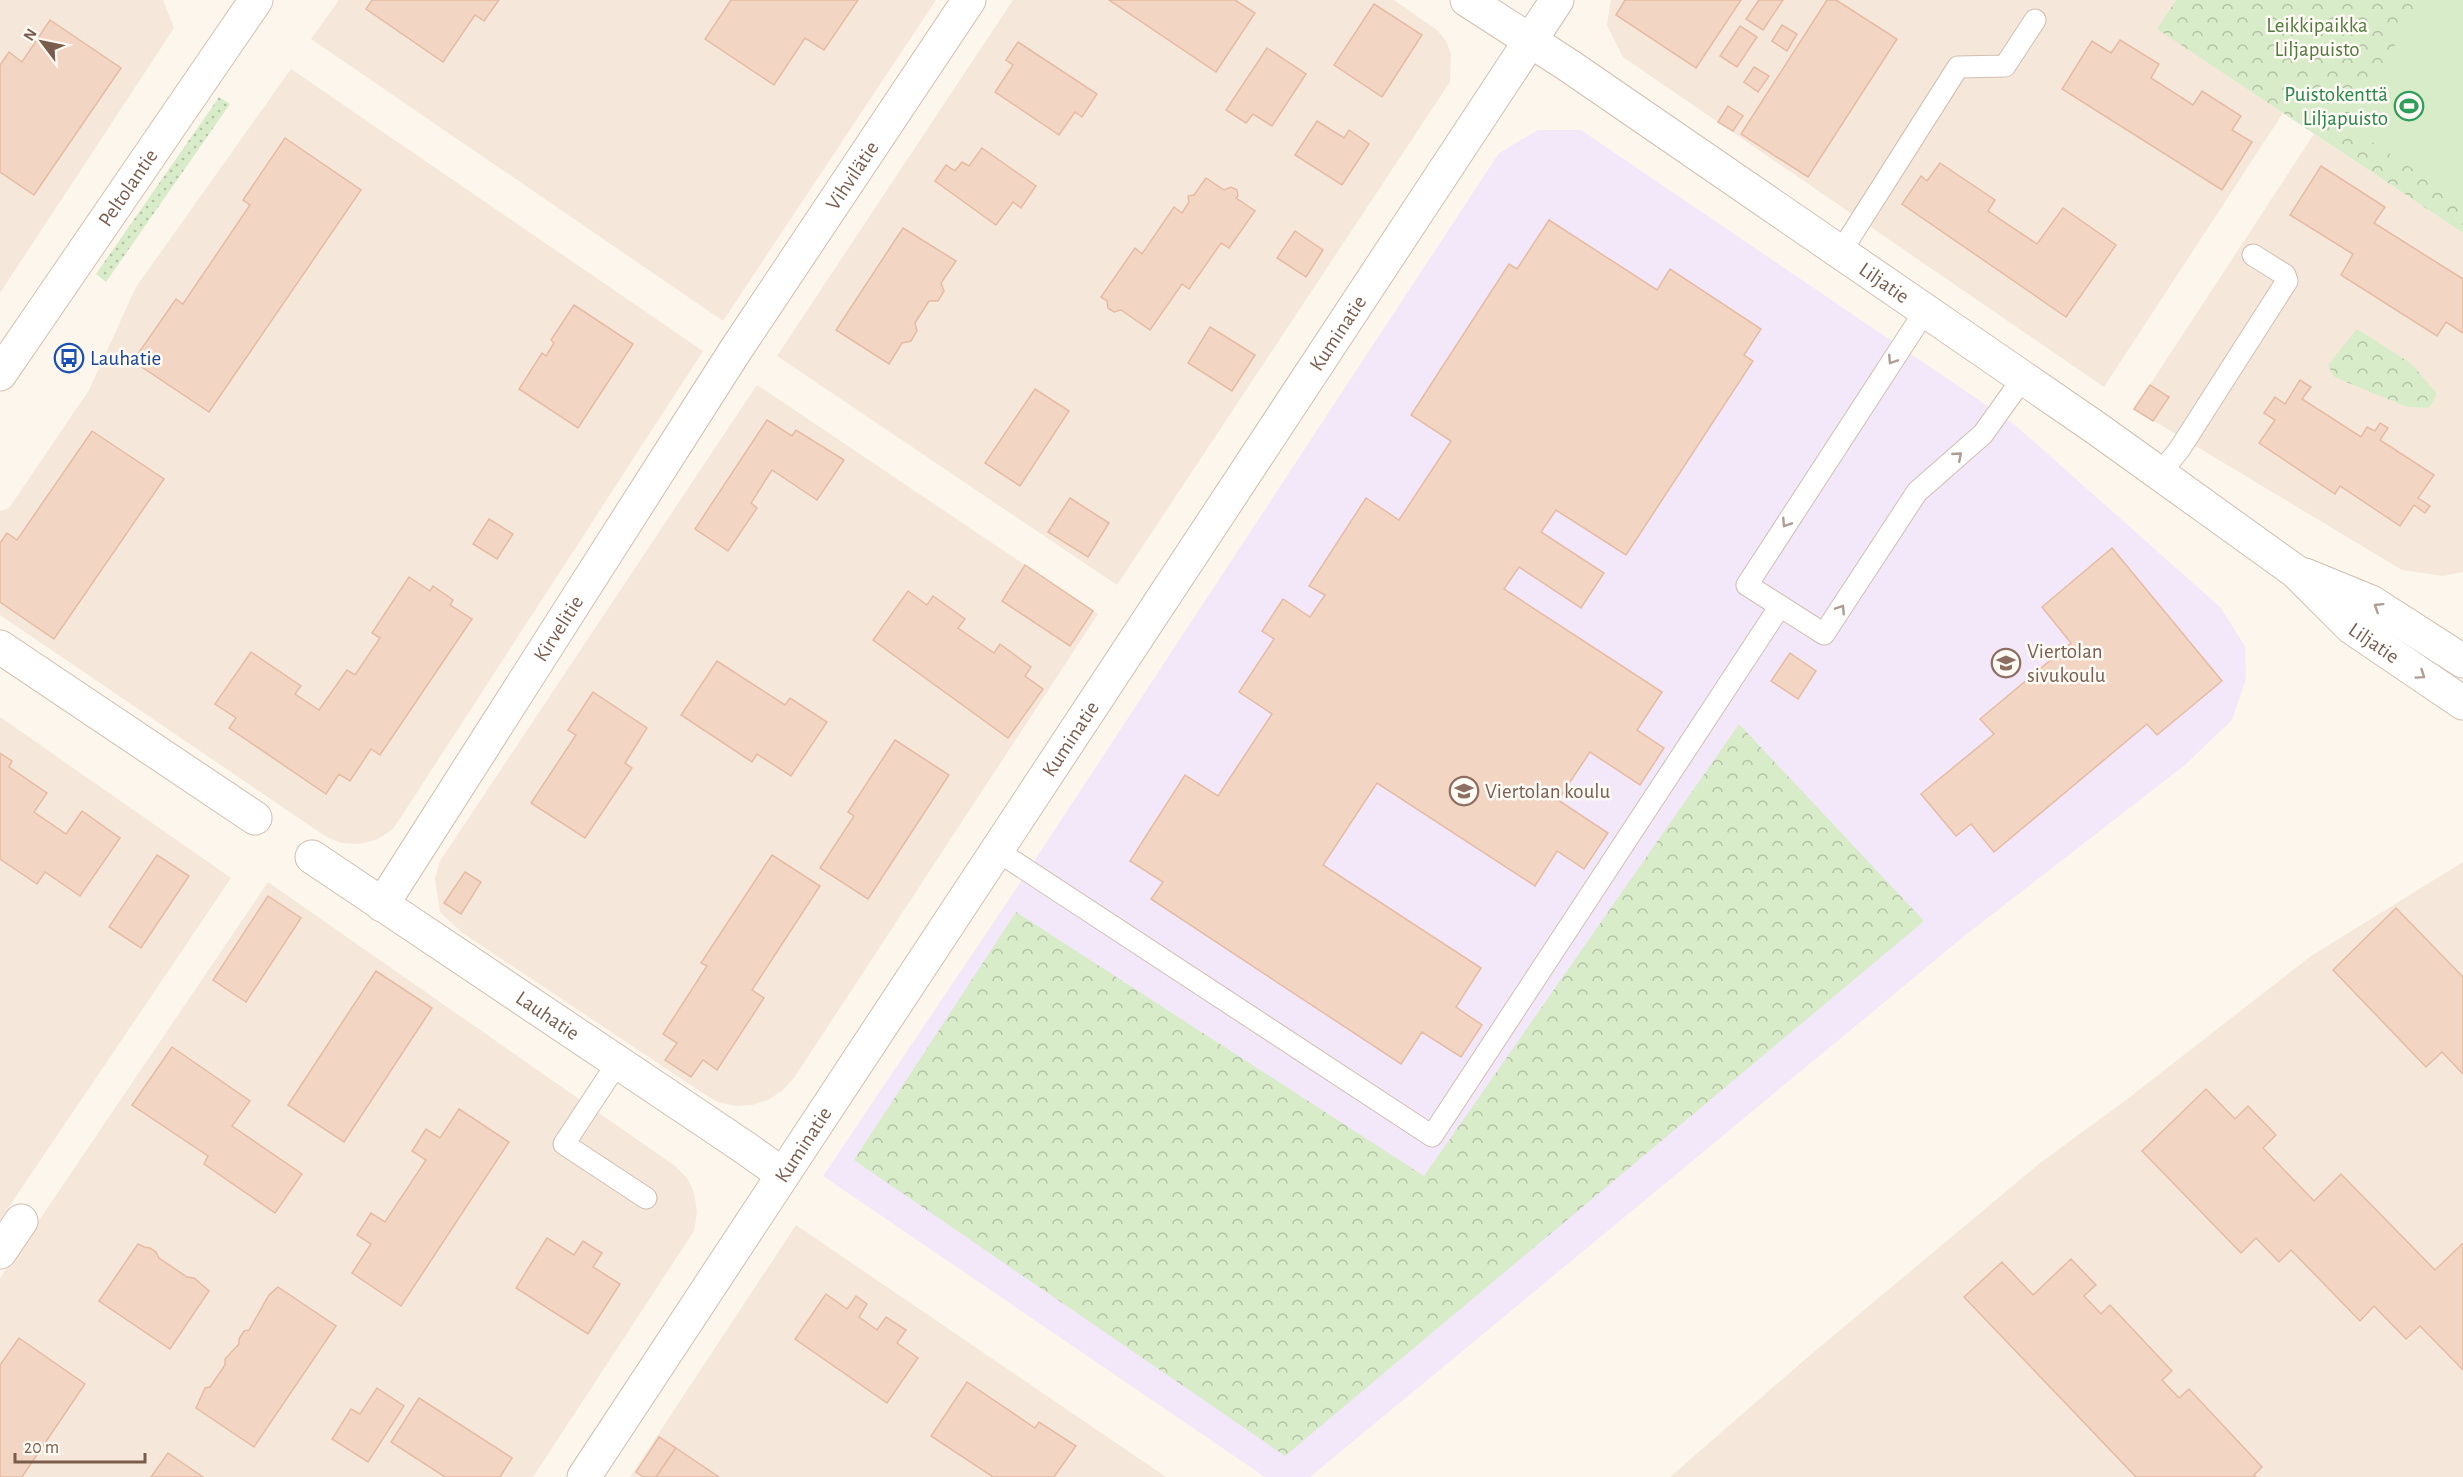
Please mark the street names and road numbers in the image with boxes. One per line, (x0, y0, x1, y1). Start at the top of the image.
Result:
street label: Vihvilätie (822, 137, 883, 214)
street label: Peltolantie (94, 145, 162, 230)
street label: Liljatie (1855, 258, 1913, 307)
street label: Kuminatie (1306, 292, 1370, 375)
street label: Kirvelitie (530, 592, 587, 665)
street label: Liljatie (2345, 619, 2403, 667)
street label: Kuminatie (1038, 698, 1103, 781)
street label: Lauhatie (512, 987, 583, 1044)
street label: Kuminatie (771, 1103, 836, 1186)

